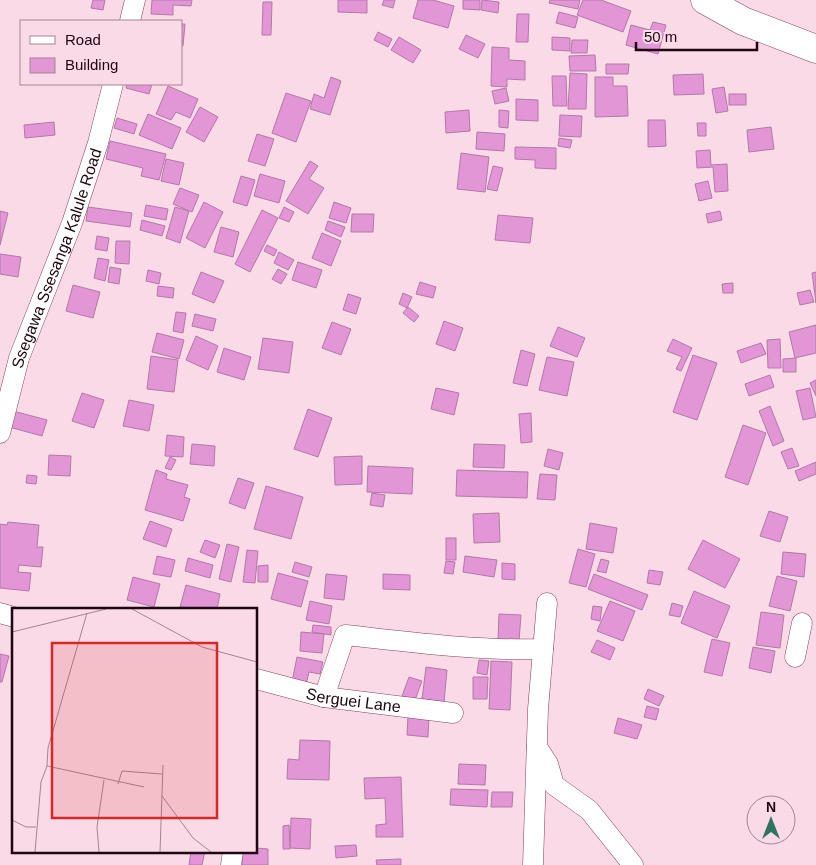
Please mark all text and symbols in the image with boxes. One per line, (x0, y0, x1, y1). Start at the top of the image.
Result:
legend (20, 20, 182, 85)
scale bar (636, 20, 757, 52)
text: 50 m (644, 28, 677, 45)
text: Road (65, 31, 101, 48)
text: Building (65, 56, 118, 73)
street label: Ssegawa Ssesanga Kalule Road (9, 146, 105, 370)
inset map (12, 608, 258, 852)
street label: Serguei Lane (304, 685, 402, 715)
north arrow (746, 795, 796, 845)
text: N (766, 799, 776, 815)

